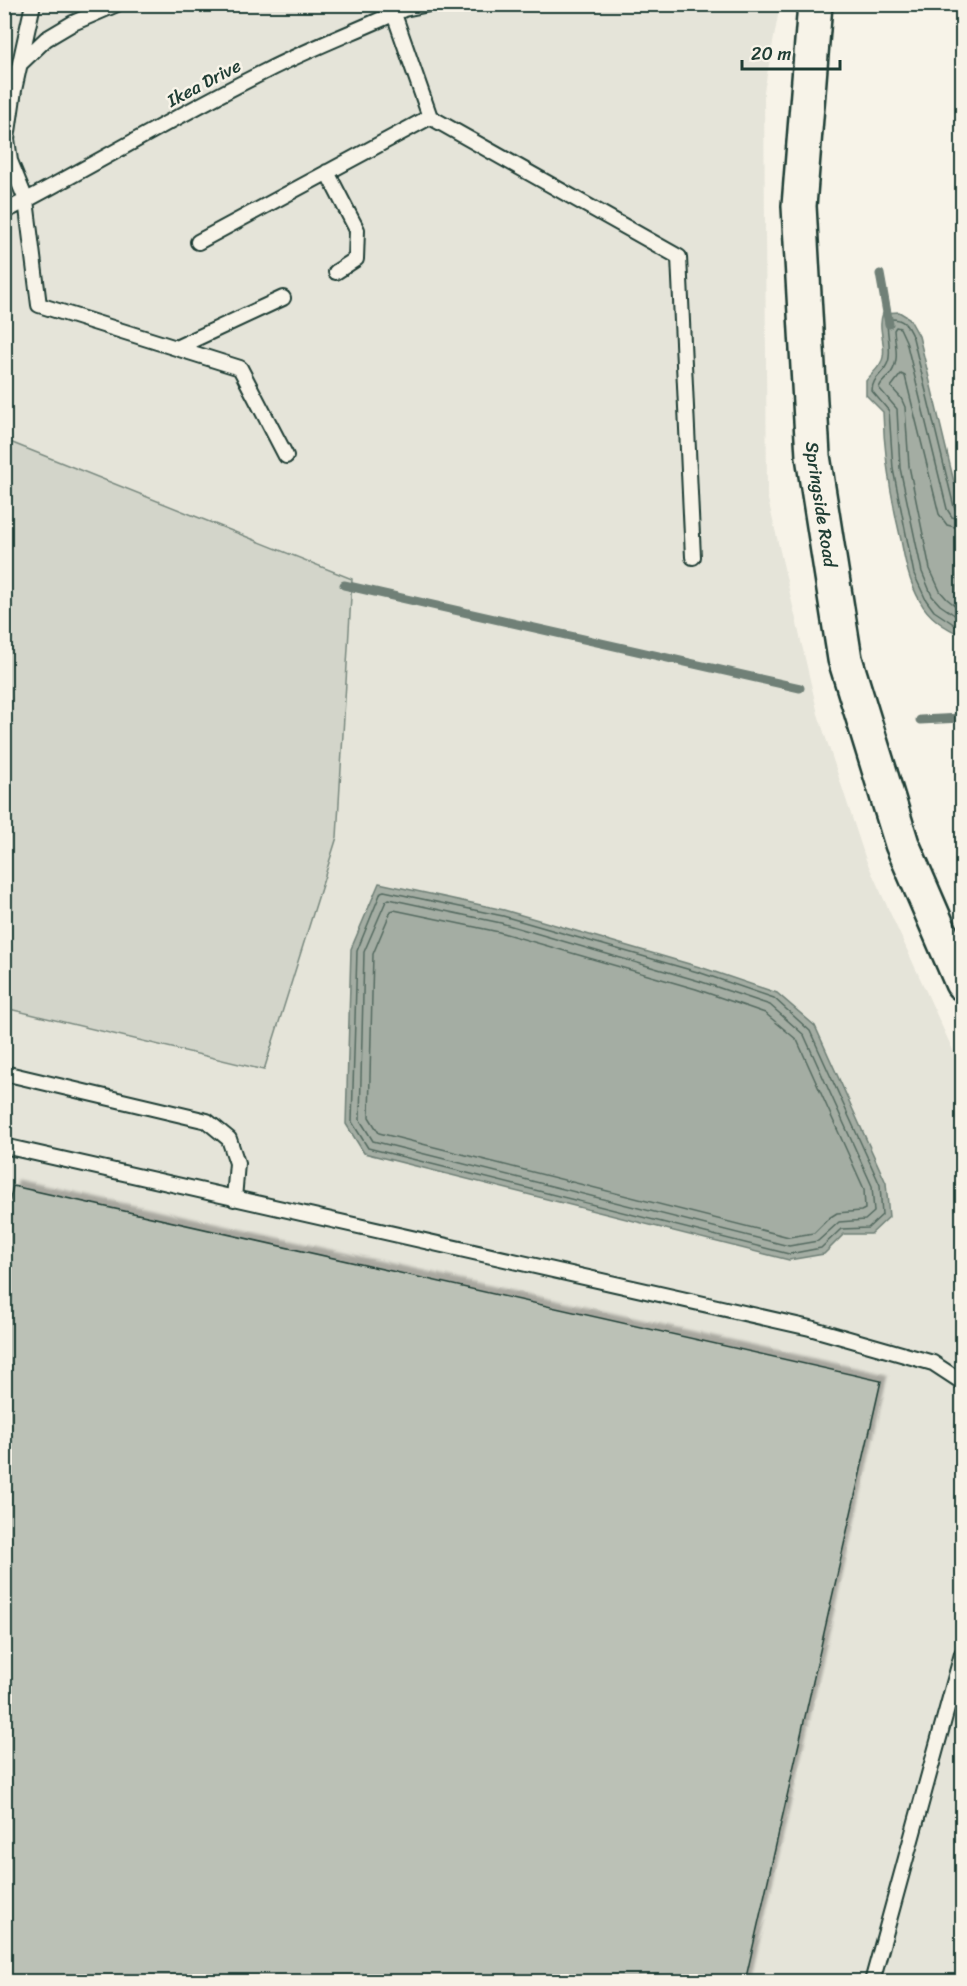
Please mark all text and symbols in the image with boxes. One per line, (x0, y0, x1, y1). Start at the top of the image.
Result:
scale bar (742, 33, 840, 71)
text: 20 m (751, 38, 791, 70)
street label: Ikea Drive (160, 50, 247, 116)
street label: Springside Road (796, 441, 847, 571)

